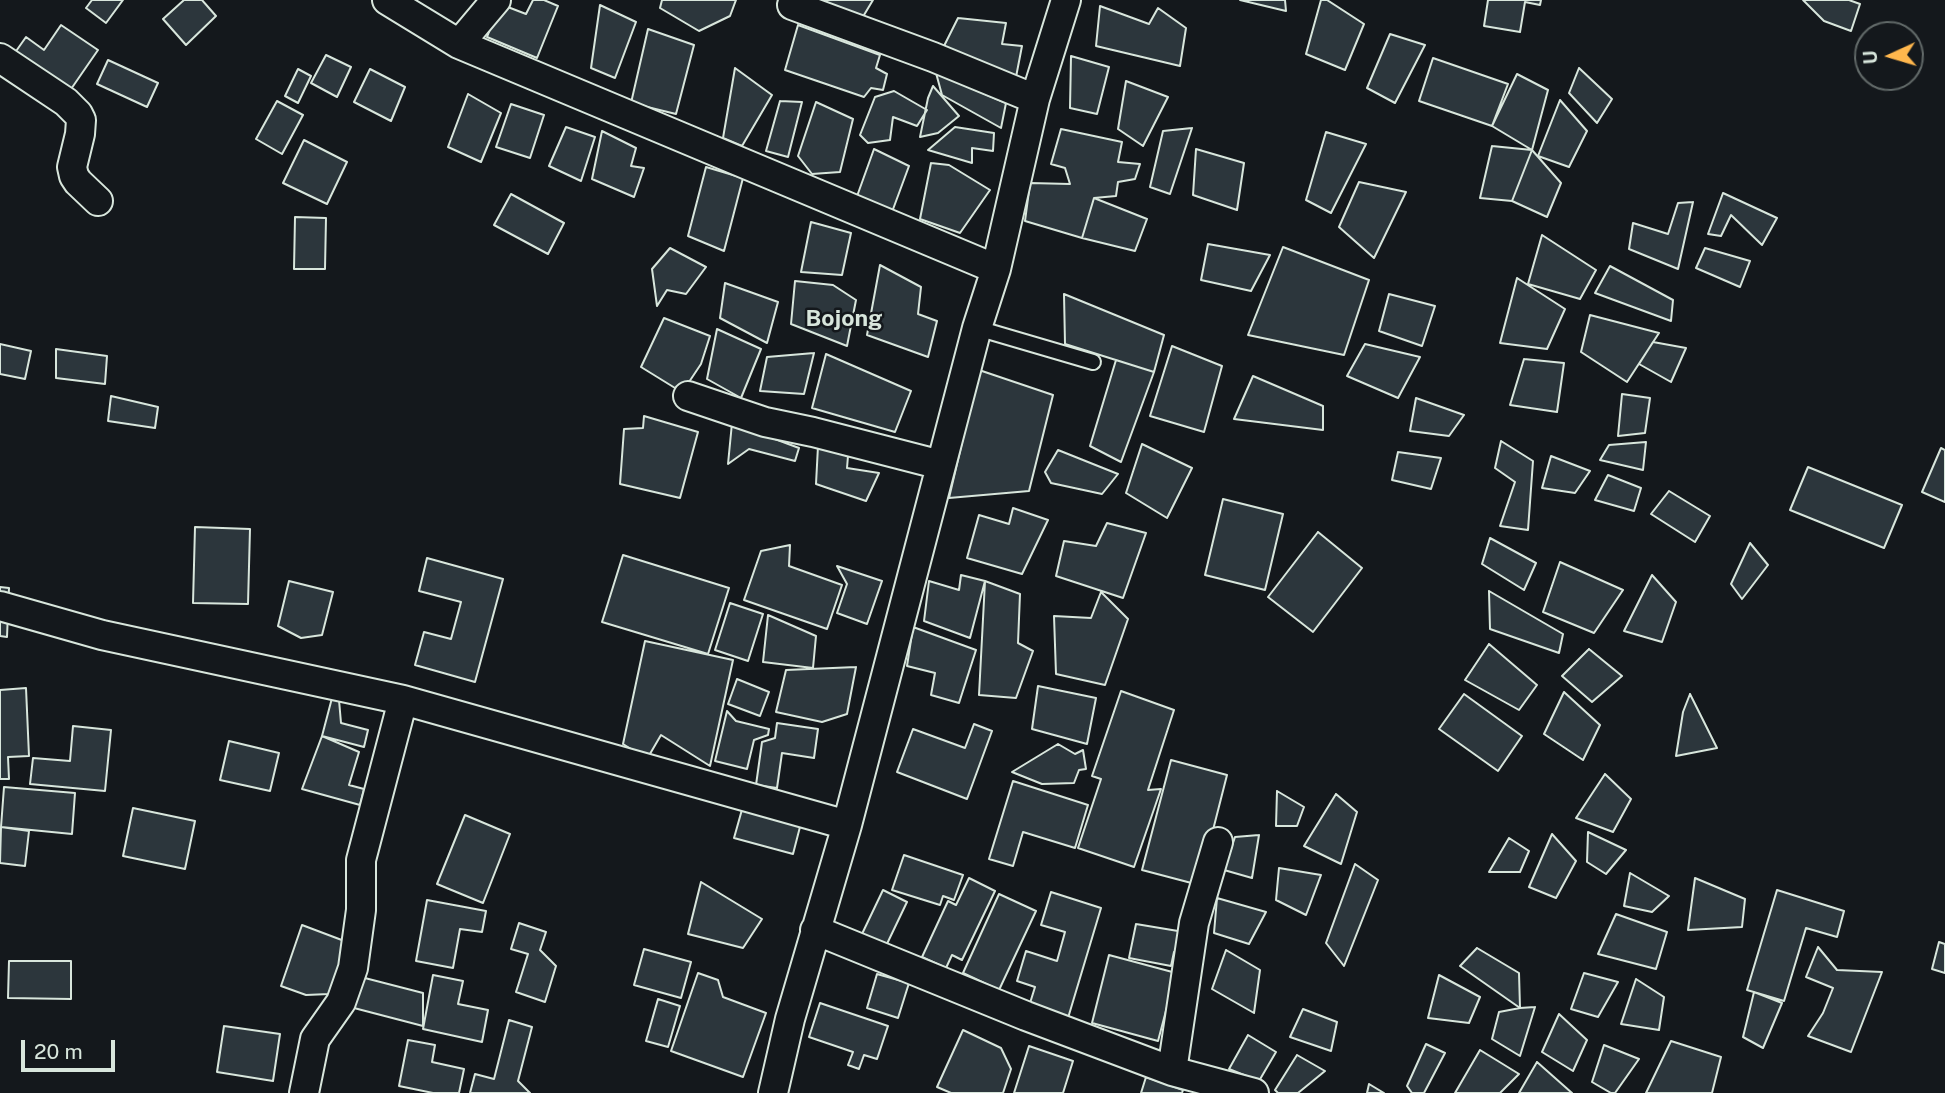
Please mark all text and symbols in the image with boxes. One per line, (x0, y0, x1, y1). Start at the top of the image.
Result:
north arrow (1854, 21, 1924, 91)
text: U (1859, 50, 1882, 65)
district label: Bojong (805, 305, 883, 333)
scale bar (24, 1026, 119, 1070)
text: 20 m (34, 1039, 83, 1064)

